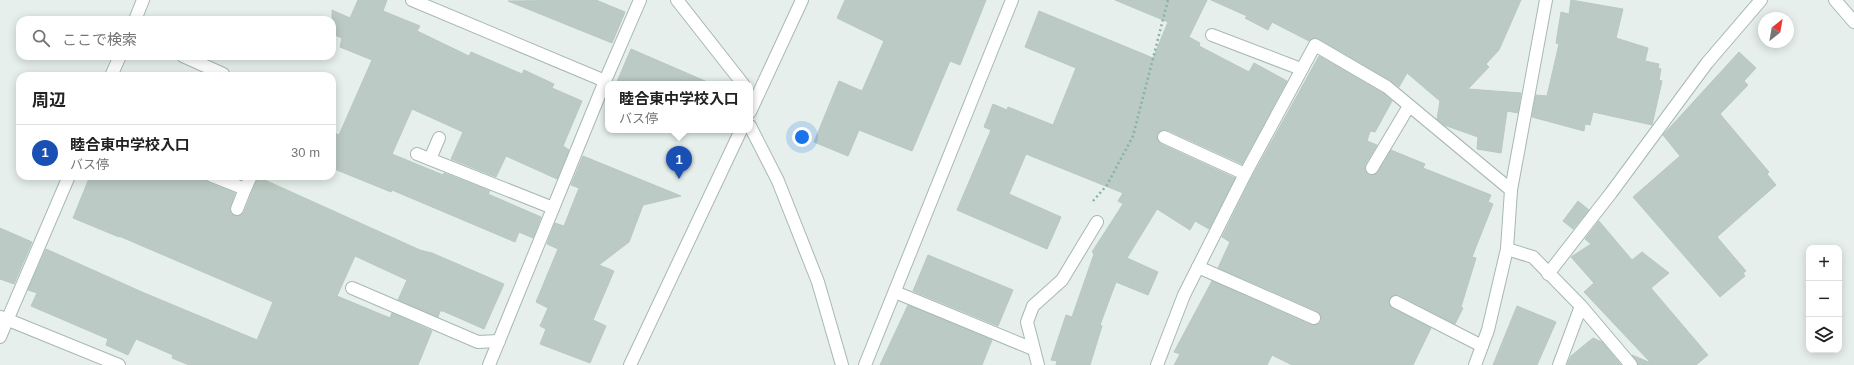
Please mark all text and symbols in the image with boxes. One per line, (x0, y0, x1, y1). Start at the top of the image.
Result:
north arrow (1758, 12, 1794, 48)
search box (16, 16, 336, 60)
icon: search (30, 27, 52, 49)
text: ここで検索 (62, 31, 137, 48)
popup (605, 81, 753, 133)
text: 睦合東中学校入口 (619, 90, 739, 107)
text: 周辺 (32, 91, 66, 110)
text: バス停 (619, 111, 658, 126)
your location (792, 127, 812, 147)
text: 睦合東中学校入口 (70, 136, 190, 153)
text: 1 (41, 145, 49, 160)
text: 30 m (291, 145, 320, 160)
pin: 1 (666, 146, 692, 179)
text: バス停 (70, 157, 109, 172)
map controls (1806, 245, 1842, 353)
button: + (1806, 245, 1842, 281)
button: − (1806, 281, 1842, 317)
button: layers (1806, 317, 1842, 353)

